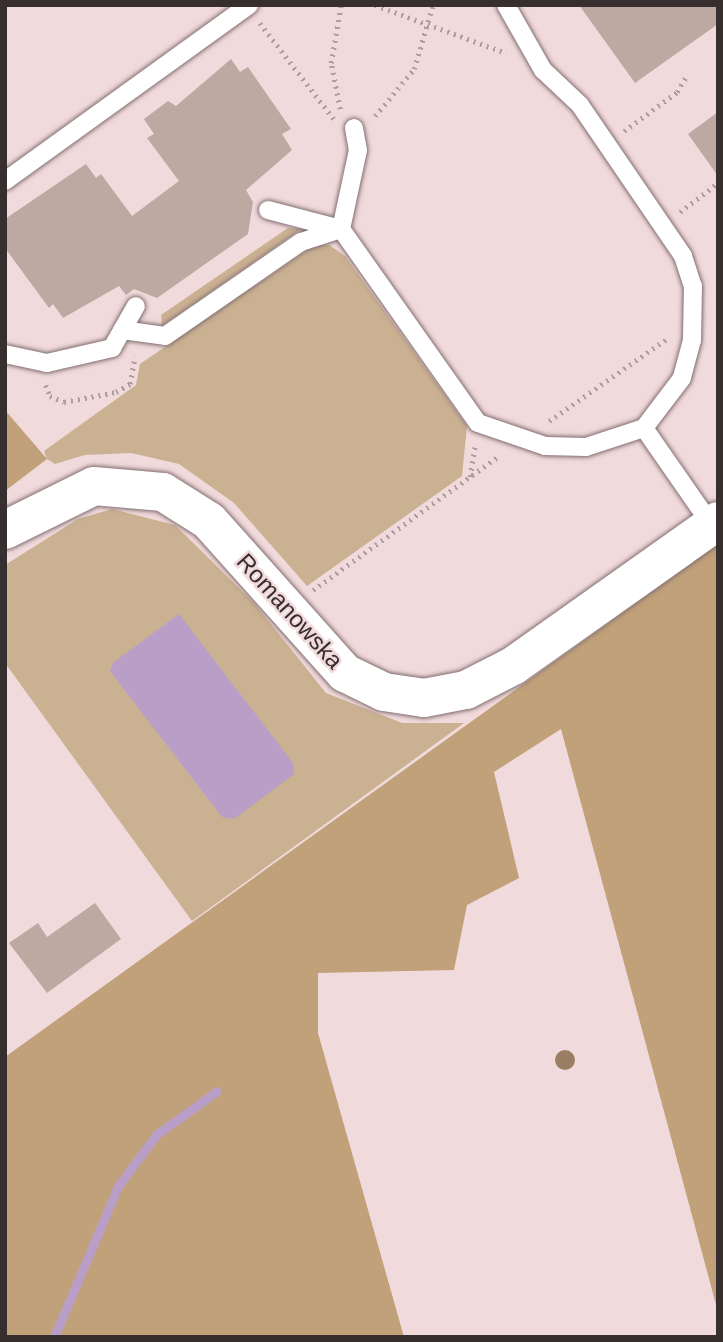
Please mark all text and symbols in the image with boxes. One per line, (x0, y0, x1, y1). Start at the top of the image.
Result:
street label: Romanowska (231, 547, 349, 675)

